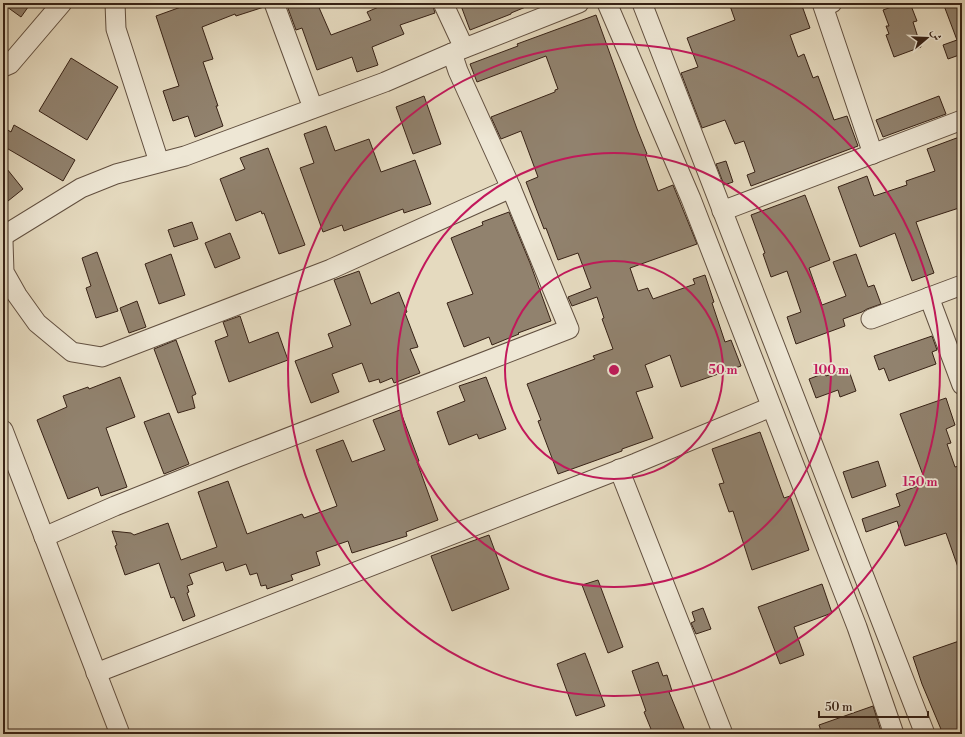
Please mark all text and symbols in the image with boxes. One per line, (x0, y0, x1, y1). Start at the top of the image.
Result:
north arrow (907, 18, 947, 58)
text: ش (927, 28, 944, 43)
centre of rings (607, 363, 621, 377)
text: 50 m (708, 363, 738, 378)
text: 100 m (813, 363, 849, 378)
text: 150 m (903, 475, 937, 490)
scale bar (819, 693, 928, 719)
text: 50 m (825, 700, 853, 715)

